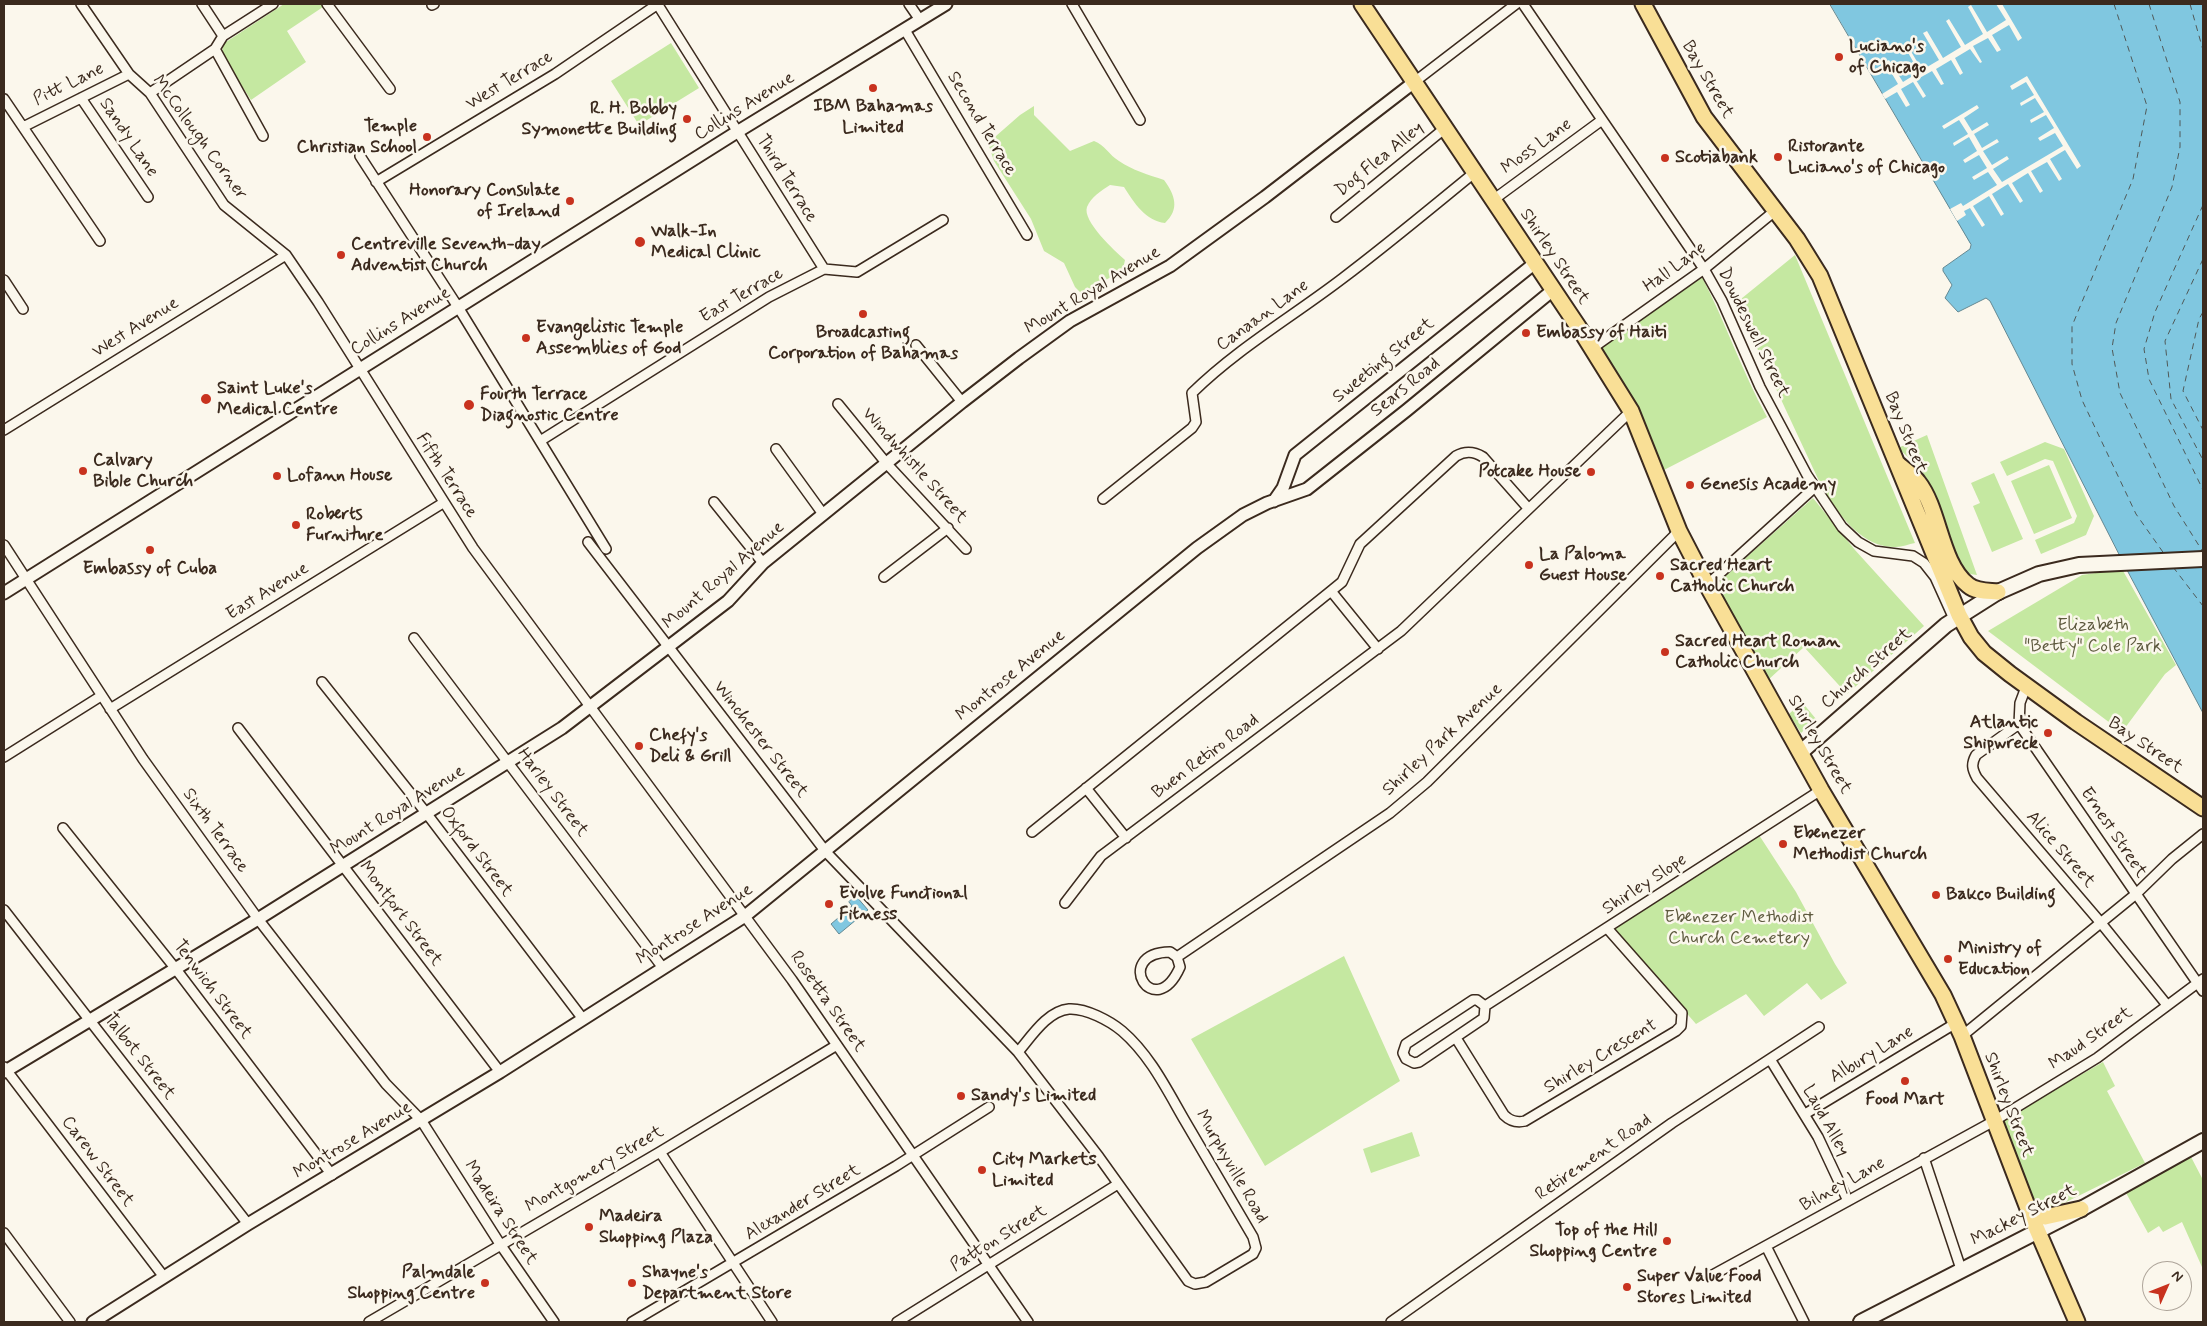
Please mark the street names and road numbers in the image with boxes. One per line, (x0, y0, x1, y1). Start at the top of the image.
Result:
street label: Bay Street (1676, 37, 1738, 123)
street label: West Terrace (463, 47, 557, 115)
street label: Pitt Lane (30, 59, 108, 111)
street label: Collins Avenue (691, 68, 799, 146)
street label: Second Terrace (941, 68, 1021, 180)
street label: McCollough Corner (146, 71, 252, 205)
street label: Sandy Lane (94, 94, 162, 182)
street label: Moss Lane (1497, 114, 1577, 180)
street label: Dog Flea Alley (1331, 118, 1429, 202)
street label: Third Terrace (750, 131, 822, 227)
street label: Shirley Street (1514, 205, 1594, 309)
street label: Hall Lane (1639, 238, 1711, 298)
street label: Mount Royal Avenue (1021, 242, 1165, 340)
street label: East Terrace (697, 264, 787, 328)
street label: Dowdeswell Street (1712, 264, 1794, 402)
street label: Canaan Lane (1213, 275, 1313, 357)
street label: Collins Avenue (347, 283, 455, 361)
street label: West Avenue (89, 293, 183, 363)
street label: Sweeting Street (1329, 314, 1439, 408)
street label: Sears Road (1367, 353, 1445, 423)
street label: Bay Street (1879, 389, 1931, 477)
street label: Windwhistle Street (856, 404, 972, 528)
street label: Fifth Terrace (410, 429, 482, 523)
street label: Mount Royal Avenue (659, 517, 789, 635)
street label: East Avenue (223, 558, 313, 626)
street label: Church Street (1817, 624, 1917, 714)
street label: Montrose Avenue (952, 625, 1070, 727)
street label: Winchester Street (708, 677, 812, 803)
street label: Shirley Park Avenue (1379, 679, 1507, 801)
street label: Shirley Street (1782, 692, 1856, 798)
street label: Buen Retiro Road (1148, 710, 1264, 804)
street label: Bay Street (2103, 713, 2187, 779)
street label: Harley Street (512, 744, 592, 842)
street label: Mount Royal Avenue (327, 761, 469, 861)
street label: Ernest Street (2075, 784, 2151, 882)
street label: Sixth Terrace (177, 785, 253, 877)
street label: Oxford Street (435, 802, 517, 902)
street label: Alice Street (2021, 807, 2099, 893)
street label: Shirley Slope (1599, 850, 1691, 920)
street label: Montfort Street (353, 857, 447, 971)
street label: Montrose Avenue (633, 879, 757, 971)
street label: Tenwich Street (168, 936, 256, 1044)
street label: Rosetta Street (784, 947, 870, 1057)
street label: Maud Street (2045, 1002, 2137, 1076)
street label: Talbot Street (98, 1009, 180, 1105)
street label: Shirley Crescent (1541, 1015, 1661, 1099)
street label: Albury Lane (1826, 1022, 1918, 1088)
street label: Shirley Street (1978, 1050, 2038, 1160)
street label: Laud Alley (1797, 1082, 1853, 1160)
street label: Montrose Avenue (290, 1097, 416, 1185)
street label: Murphyville Road (1190, 1106, 1272, 1228)
street label: Retirement Road (1532, 1110, 1656, 1206)
street label: Carew Street (56, 1112, 138, 1212)
street label: Montgomery Street (522, 1122, 668, 1218)
street label: Bilney Lane (1797, 1153, 1889, 1217)
street label: Madeira Street (458, 1157, 542, 1269)
street label: Alexander Street (741, 1160, 865, 1246)
street label: Mackey Street (1968, 1180, 2080, 1252)
street label: Patton Street (947, 1201, 1051, 1277)

